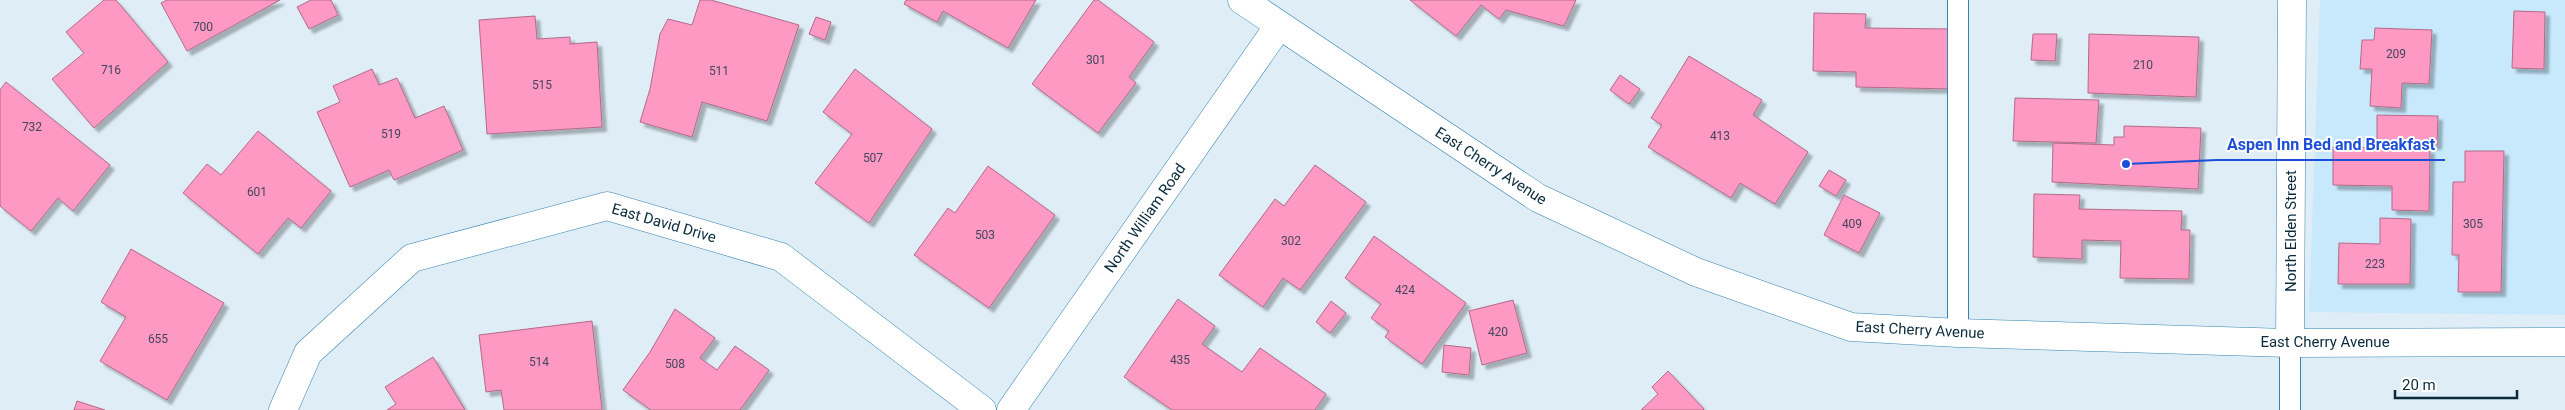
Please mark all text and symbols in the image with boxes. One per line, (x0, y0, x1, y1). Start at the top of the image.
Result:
house number: 700 (193, 20, 213, 34)
house number: 209 (2386, 47, 2406, 61)
house number: 301 (1086, 53, 1106, 67)
house number: 210 (2133, 58, 2153, 72)
house number: 716 (101, 63, 121, 77)
house number: 511 (709, 64, 729, 78)
house number: 515 (532, 78, 552, 92)
house number: 732 (22, 120, 42, 134)
street label: East Cherry Avenue (1432, 123, 1550, 209)
house number: 519 (381, 127, 401, 141)
house number: 413 (1710, 129, 1730, 143)
callout: Aspen Inn Bed and Breakfast (2217, 129, 2445, 160)
text: Aspen Inn Bed and Breakfast (2227, 135, 2436, 154)
house number: 507 (863, 151, 883, 165)
street label: North William Road (1101, 160, 1189, 276)
street label: North Elden Street (2282, 170, 2300, 292)
house number: 601 (247, 185, 267, 199)
street label: East David Drive (610, 199, 718, 247)
house number: 409 (1842, 217, 1862, 231)
house number: 305 (2463, 217, 2483, 231)
house number: 503 (975, 228, 995, 242)
house number: 302 (1281, 234, 1301, 248)
house number: 223 (2365, 257, 2385, 271)
house number: 424 (1395, 283, 1415, 297)
street label: East Cherry Avenue (1855, 318, 1985, 342)
house number: 420 (1488, 325, 1508, 339)
house number: 655 (148, 332, 168, 346)
street label: East Cherry Avenue (2260, 333, 2390, 351)
house number: 435 (1170, 353, 1190, 367)
house number: 514 (529, 355, 549, 369)
house number: 508 (665, 357, 685, 371)
scale bar (2395, 368, 2518, 400)
text: 20 m (2402, 376, 2436, 394)

